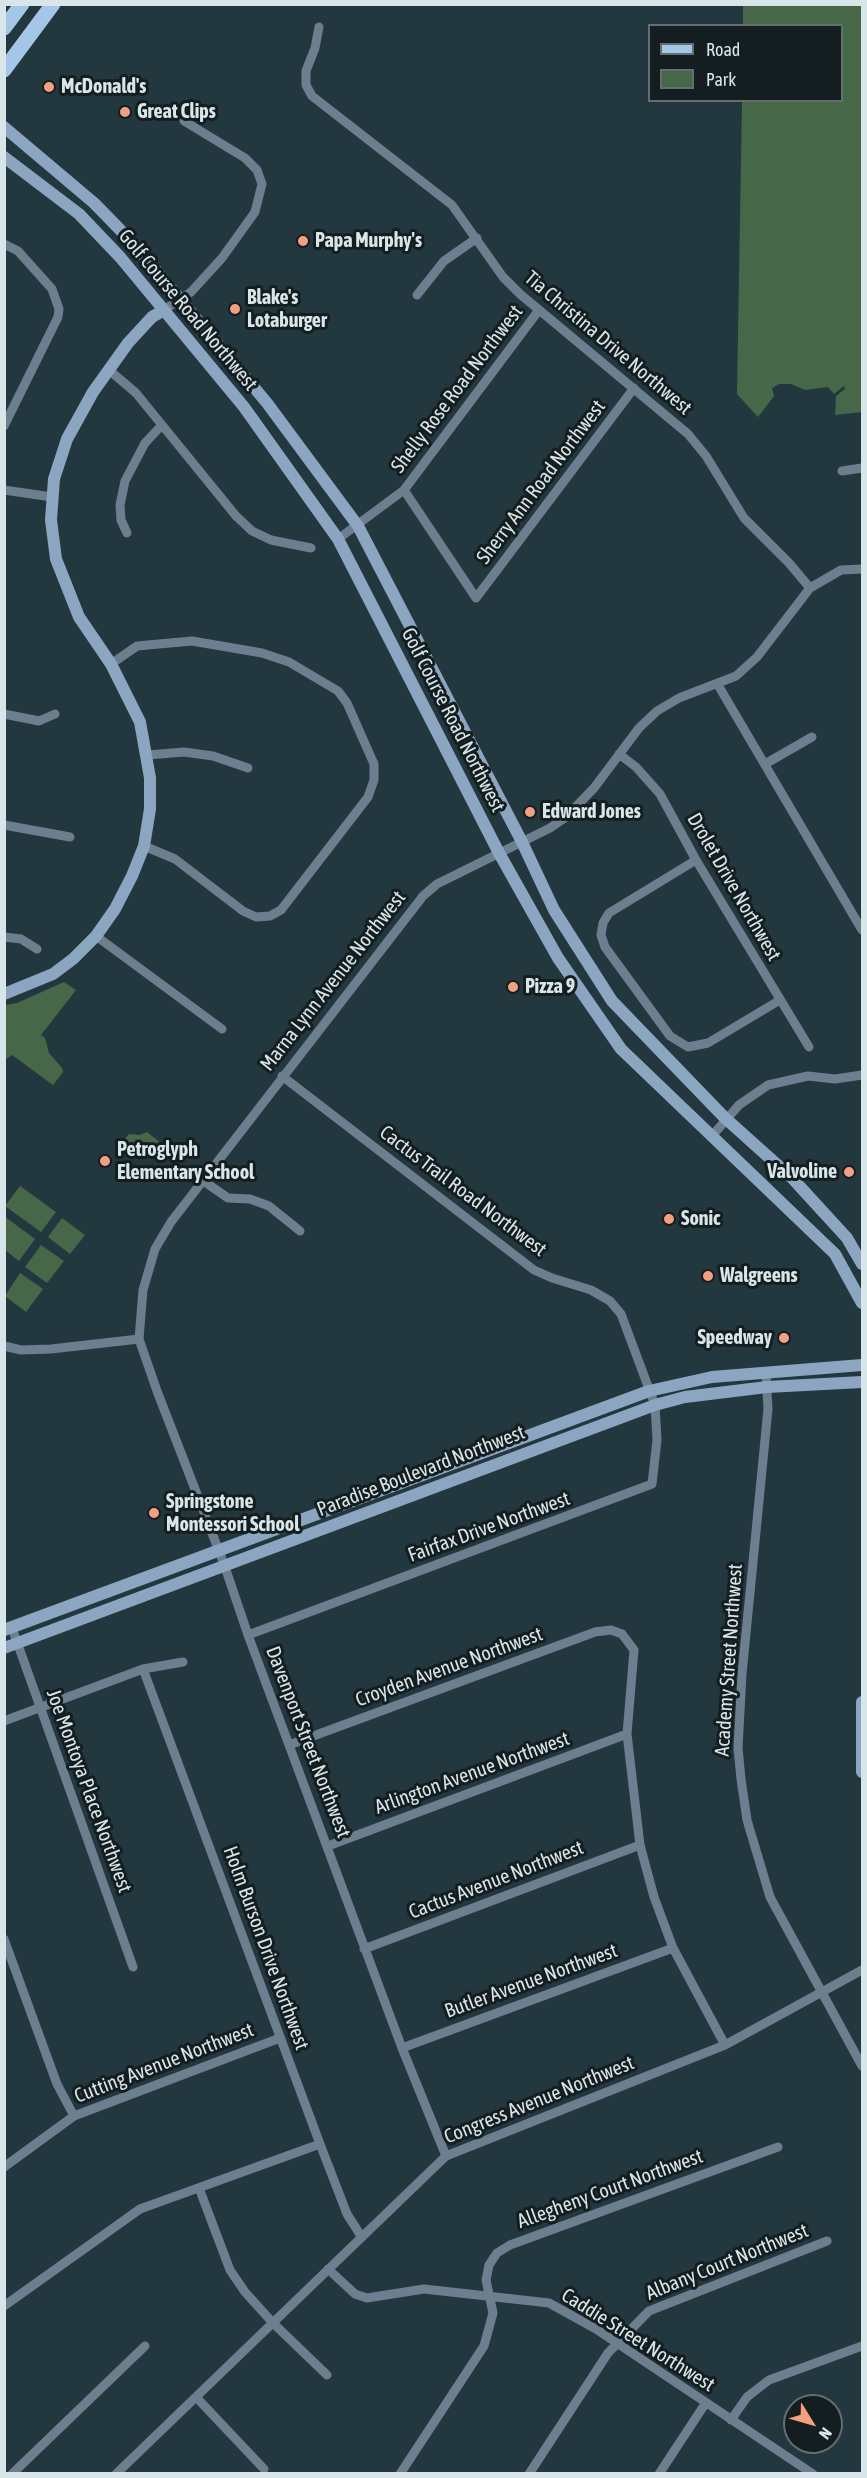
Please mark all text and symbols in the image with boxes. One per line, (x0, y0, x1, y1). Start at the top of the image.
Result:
legend (648, 24, 843, 102)
text: Road (706, 39, 740, 60)
text: Park (706, 69, 736, 90)
place label: McDonald's (61, 75, 146, 99)
marker: McDonald's (42, 80, 56, 94)
place label: Great Clips (137, 100, 216, 124)
marker: Great Clips (118, 105, 132, 119)
street label: Golf Course Road Northwest (113, 224, 263, 396)
place label: Papa Murphy's (315, 229, 422, 253)
marker: Papa Murphy's (296, 234, 310, 248)
street label: Tia Christina Drive Northwest (519, 266, 697, 420)
place label: Blake's Lotaburger (247, 286, 327, 333)
street label: Shelly Rose Road Northwest (386, 300, 528, 478)
marker: Blake's Lotaburger (228, 302, 242, 316)
street label: Sherry Ann Road Northwest (472, 395, 610, 569)
street label: Golf Course Road Northwest (396, 624, 510, 816)
place label: Edward Jones (542, 800, 641, 824)
marker: Edward Jones (523, 805, 537, 819)
street label: Drolet Drive Northwest (682, 809, 786, 965)
street label: Marna Lynn Avenue Northwest (255, 886, 411, 1076)
place label: Pizza 9 (525, 975, 575, 999)
marker: Pizza 9 (506, 980, 520, 994)
street label: Cactus Trail Road Northwest (375, 1120, 551, 1262)
place label: Petroglyph Elementary School (117, 1138, 254, 1185)
marker: Petroglyph Elementary School (98, 1154, 112, 1168)
place label: Valvoline (767, 1160, 837, 1184)
marker: Valvoline (842, 1165, 856, 1179)
place label: Sonic (681, 1207, 720, 1231)
marker: Sonic (662, 1212, 676, 1226)
place label: Walgreens (720, 1264, 798, 1288)
marker: Walgreens (701, 1269, 715, 1283)
place label: Speedway (697, 1326, 772, 1350)
marker: Speedway (777, 1331, 791, 1345)
street label: Paradise Boulevard Northwest (314, 1420, 528, 1522)
street label: Fairfax Drive Northwest (405, 1487, 573, 1567)
place label: Springstone Montessori School (166, 1490, 299, 1537)
marker: Springstone Montessori School (147, 1506, 161, 1520)
street label: Academy Street Northwest (710, 1563, 748, 1757)
street label: Croyden Avenue Northwest (352, 1622, 546, 1712)
street label: Davenport Street Northwest (260, 1643, 356, 1841)
street label: Joe Montoya Place Northwest (41, 1686, 137, 1896)
street label: Arlington Avenue Northwest (371, 1727, 573, 1819)
street label: Cactus Avenue Northwest (405, 1836, 587, 1924)
street label: Holm Burson Drive Northwest (218, 1843, 314, 2053)
street label: Butler Avenue Northwest (441, 1939, 621, 2023)
street label: Cutting Avenue Northwest (71, 2018, 257, 2108)
street label: Congress Avenue Northwest (441, 2051, 637, 2149)
street label: Allegheny Court Northwest (514, 2144, 706, 2234)
street label: Albany Court Northwest (642, 2219, 812, 2305)
street label: Caddie Street Northwest (557, 2283, 719, 2397)
north arrow (783, 2394, 843, 2454)
text: N (816, 2424, 836, 2443)

